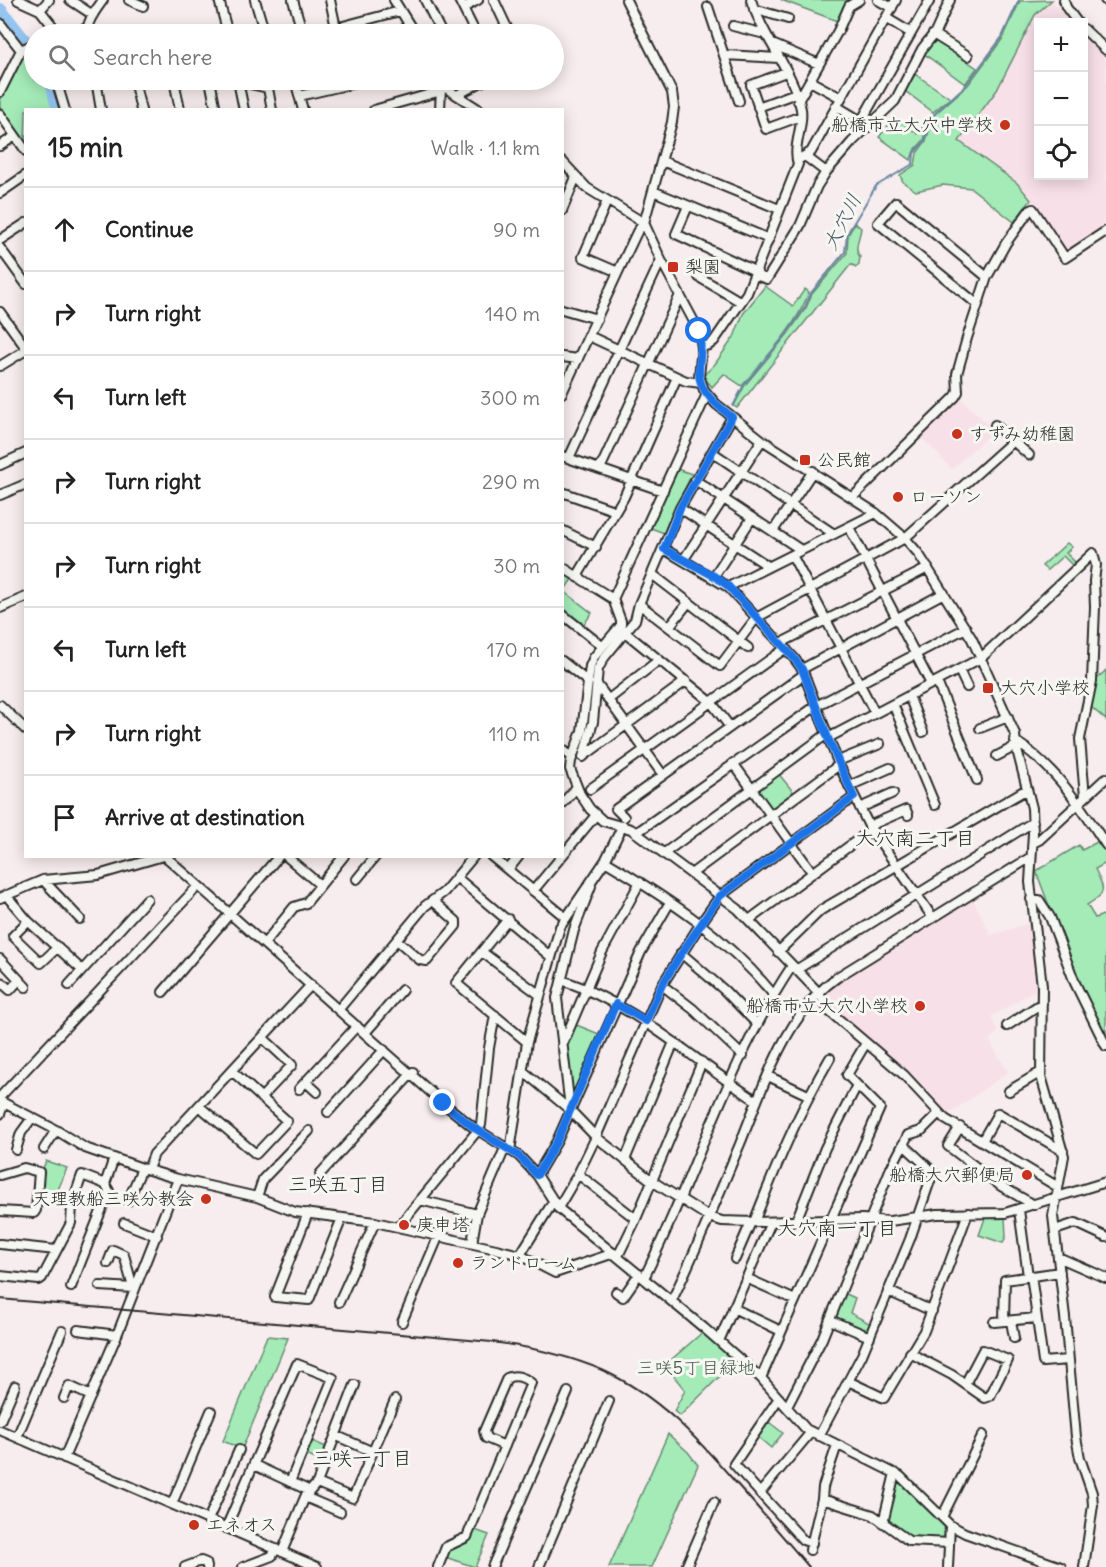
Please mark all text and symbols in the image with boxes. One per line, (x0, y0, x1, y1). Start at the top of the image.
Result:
map controls (1034, 18, 1088, 180)
button: + (1034, 18, 1088, 72)
search box (24, 24, 564, 90)
icon: search (45, 41, 78, 74)
text: Search here (93, 43, 212, 71)
button: − (1034, 72, 1088, 126)
place label: 船橋市立大穴中学校 (831, 113, 993, 136)
marker: 船橋市立大穴中学校 (998, 118, 1012, 132)
button: locate (1034, 126, 1088, 180)
text: 15 min (48, 131, 123, 164)
text: Walk · 1.1 km (431, 135, 540, 160)
water label: 大穴川 (817, 189, 866, 254)
icon: ahead (48, 213, 81, 246)
text: Continue (105, 215, 194, 243)
text: 90 m (493, 217, 540, 242)
place label: 梨園 (685, 255, 721, 278)
marker: 梨園 (666, 260, 680, 274)
icon: right (48, 297, 81, 330)
text: Turn right (105, 299, 201, 327)
text: 140 m (485, 301, 540, 326)
route start (685, 317, 711, 343)
icon: left (48, 381, 81, 414)
text: Turn left (105, 383, 186, 411)
text: 300 m (480, 385, 540, 410)
place label: すずみ幼稚園 (969, 422, 1076, 445)
marker: すずみ幼稚園 (950, 427, 964, 441)
place label: 公民館 (817, 448, 871, 471)
marker: 公民館 (798, 453, 812, 467)
icon: right (48, 465, 81, 498)
text: Turn right (105, 467, 201, 495)
text: 290 m (482, 469, 540, 494)
place label: ローソン (910, 485, 982, 508)
marker: ローソン (891, 490, 905, 504)
icon: right (48, 549, 81, 582)
text: Turn right (105, 551, 201, 579)
text: 30 m (493, 553, 540, 578)
icon: left (48, 633, 81, 666)
text: Turn left (105, 635, 186, 663)
text: 170 m (487, 637, 540, 662)
place label: 大穴小学校 (1000, 676, 1090, 699)
marker: 大穴小学校 (981, 681, 995, 695)
icon: right (48, 717, 81, 750)
text: Turn right (105, 719, 201, 747)
text: 110 m (489, 721, 540, 746)
icon: arrive (48, 801, 81, 834)
text: Arrive at destination (105, 803, 305, 831)
district label: 大穴南二丁目 (855, 825, 975, 850)
place label: 船橋市立大穴小学校 (746, 994, 908, 1017)
marker: 船橋市立大穴小学校 (913, 999, 927, 1013)
route end (429, 1089, 455, 1115)
place label: 船橋大穴郵便局 (889, 1163, 1015, 1186)
marker: 船橋大穴郵便局 (1020, 1168, 1034, 1182)
district label: 三咲五丁目 (288, 1171, 388, 1196)
place label: 天理教船三咲分教会 (32, 1187, 194, 1210)
marker: 天理教船三咲分教会 (199, 1192, 213, 1206)
place label: 庚申塔 (416, 1213, 470, 1236)
district label: 大穴南一丁目 (777, 1215, 897, 1240)
marker: 庚申塔 (397, 1218, 411, 1232)
place label: ランドローム (470, 1251, 577, 1274)
marker: ランドローム (451, 1256, 465, 1270)
park label: 三咲5丁目緑地 (637, 1356, 755, 1379)
district label: 三咲一丁目 (312, 1445, 412, 1470)
place label: エネオス (206, 1513, 277, 1536)
marker: エネオス (187, 1518, 201, 1532)

